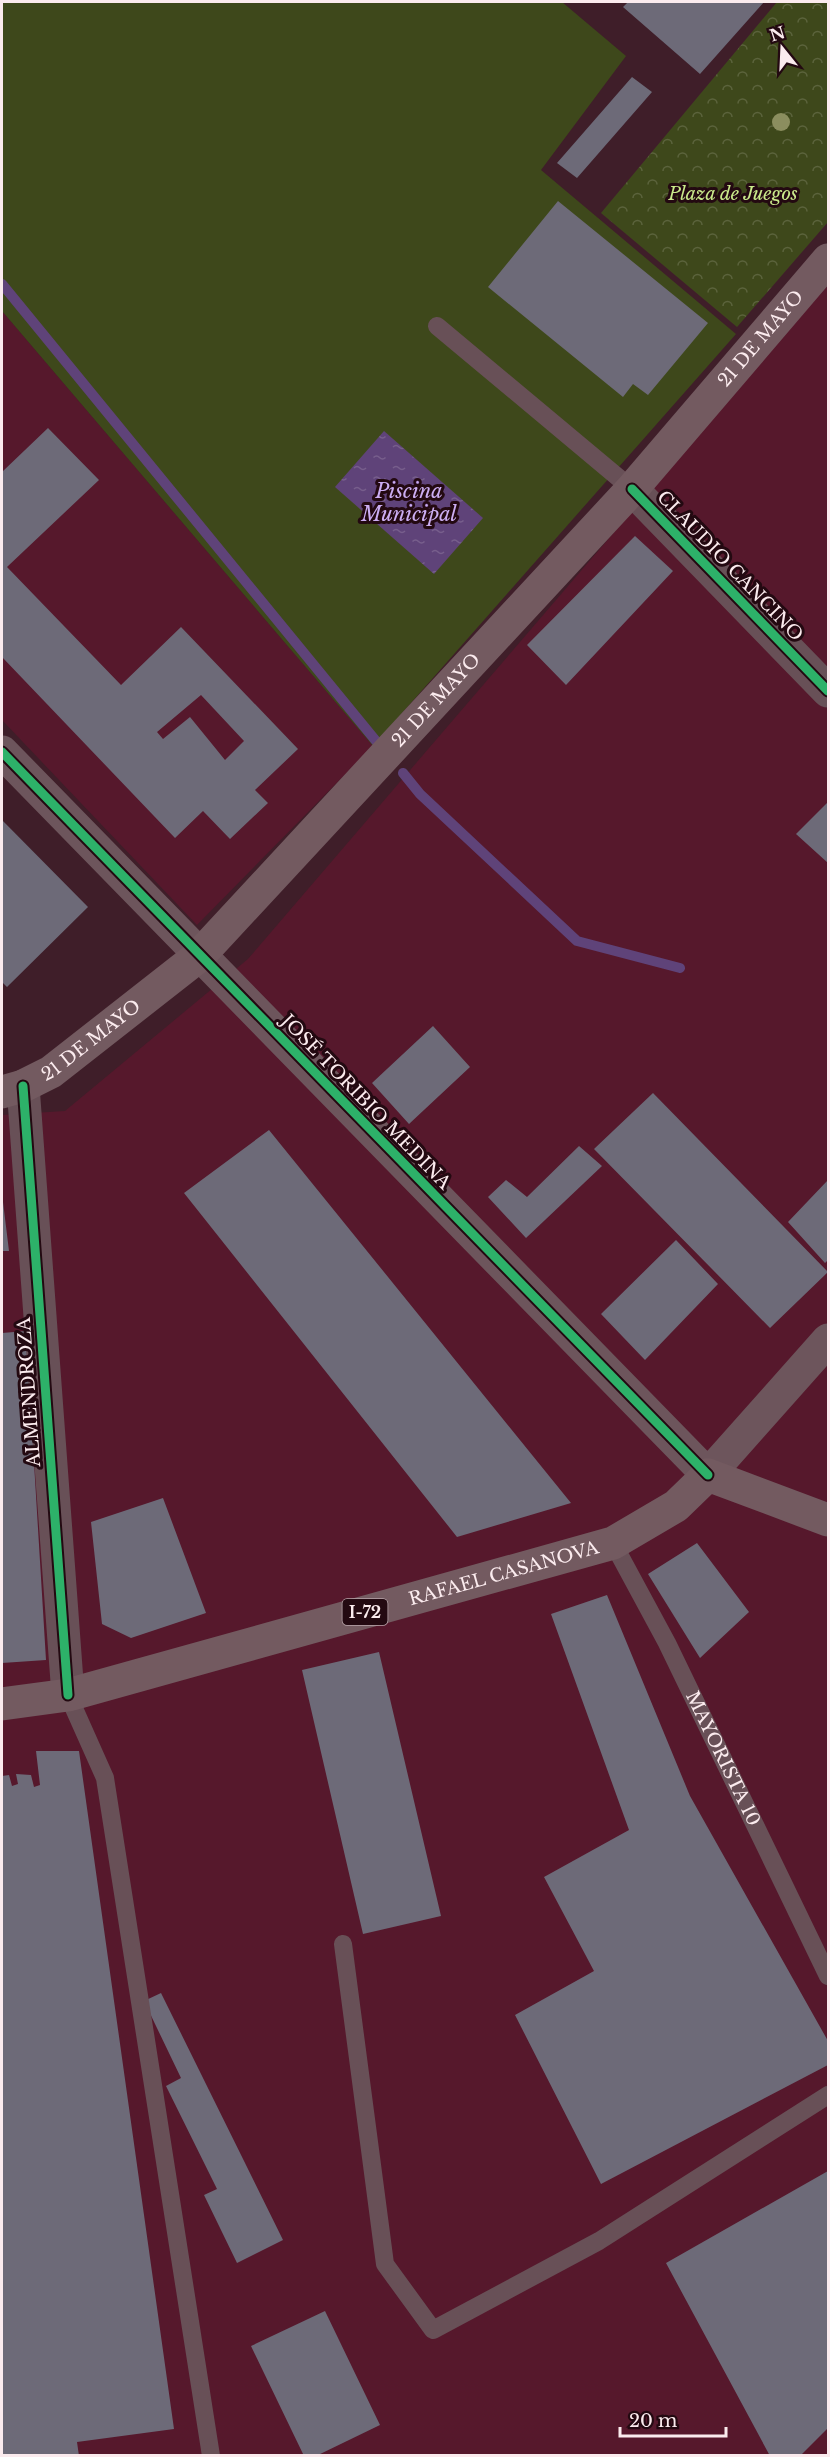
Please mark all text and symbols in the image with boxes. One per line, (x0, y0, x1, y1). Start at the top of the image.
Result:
north arrow (752, 18, 812, 78)
text: N (767, 22, 788, 46)
park label: Plaza de Juegos (667, 183, 798, 205)
street label: 21 DE MAYO (713, 286, 808, 391)
water label: Piscina Municipal (360, 479, 458, 526)
street label: CLAUDIO CANCINO (652, 486, 808, 646)
street label: 21 DE MAYO (387, 649, 485, 752)
street label: 21 DE MAYO (38, 995, 145, 1086)
street label: JOSÉ TORIBIO MEDINA (275, 1008, 457, 1195)
street label: ALMENDROZA (13, 1315, 45, 1469)
street label: RAFAEL CASANOVA (406, 1536, 602, 1610)
road number: I-72 (342, 1599, 388, 1625)
street label: MAYORISTA 10 (681, 1688, 765, 1830)
scale bar (620, 2400, 726, 2438)
text: 20 m (629, 2410, 677, 2432)

